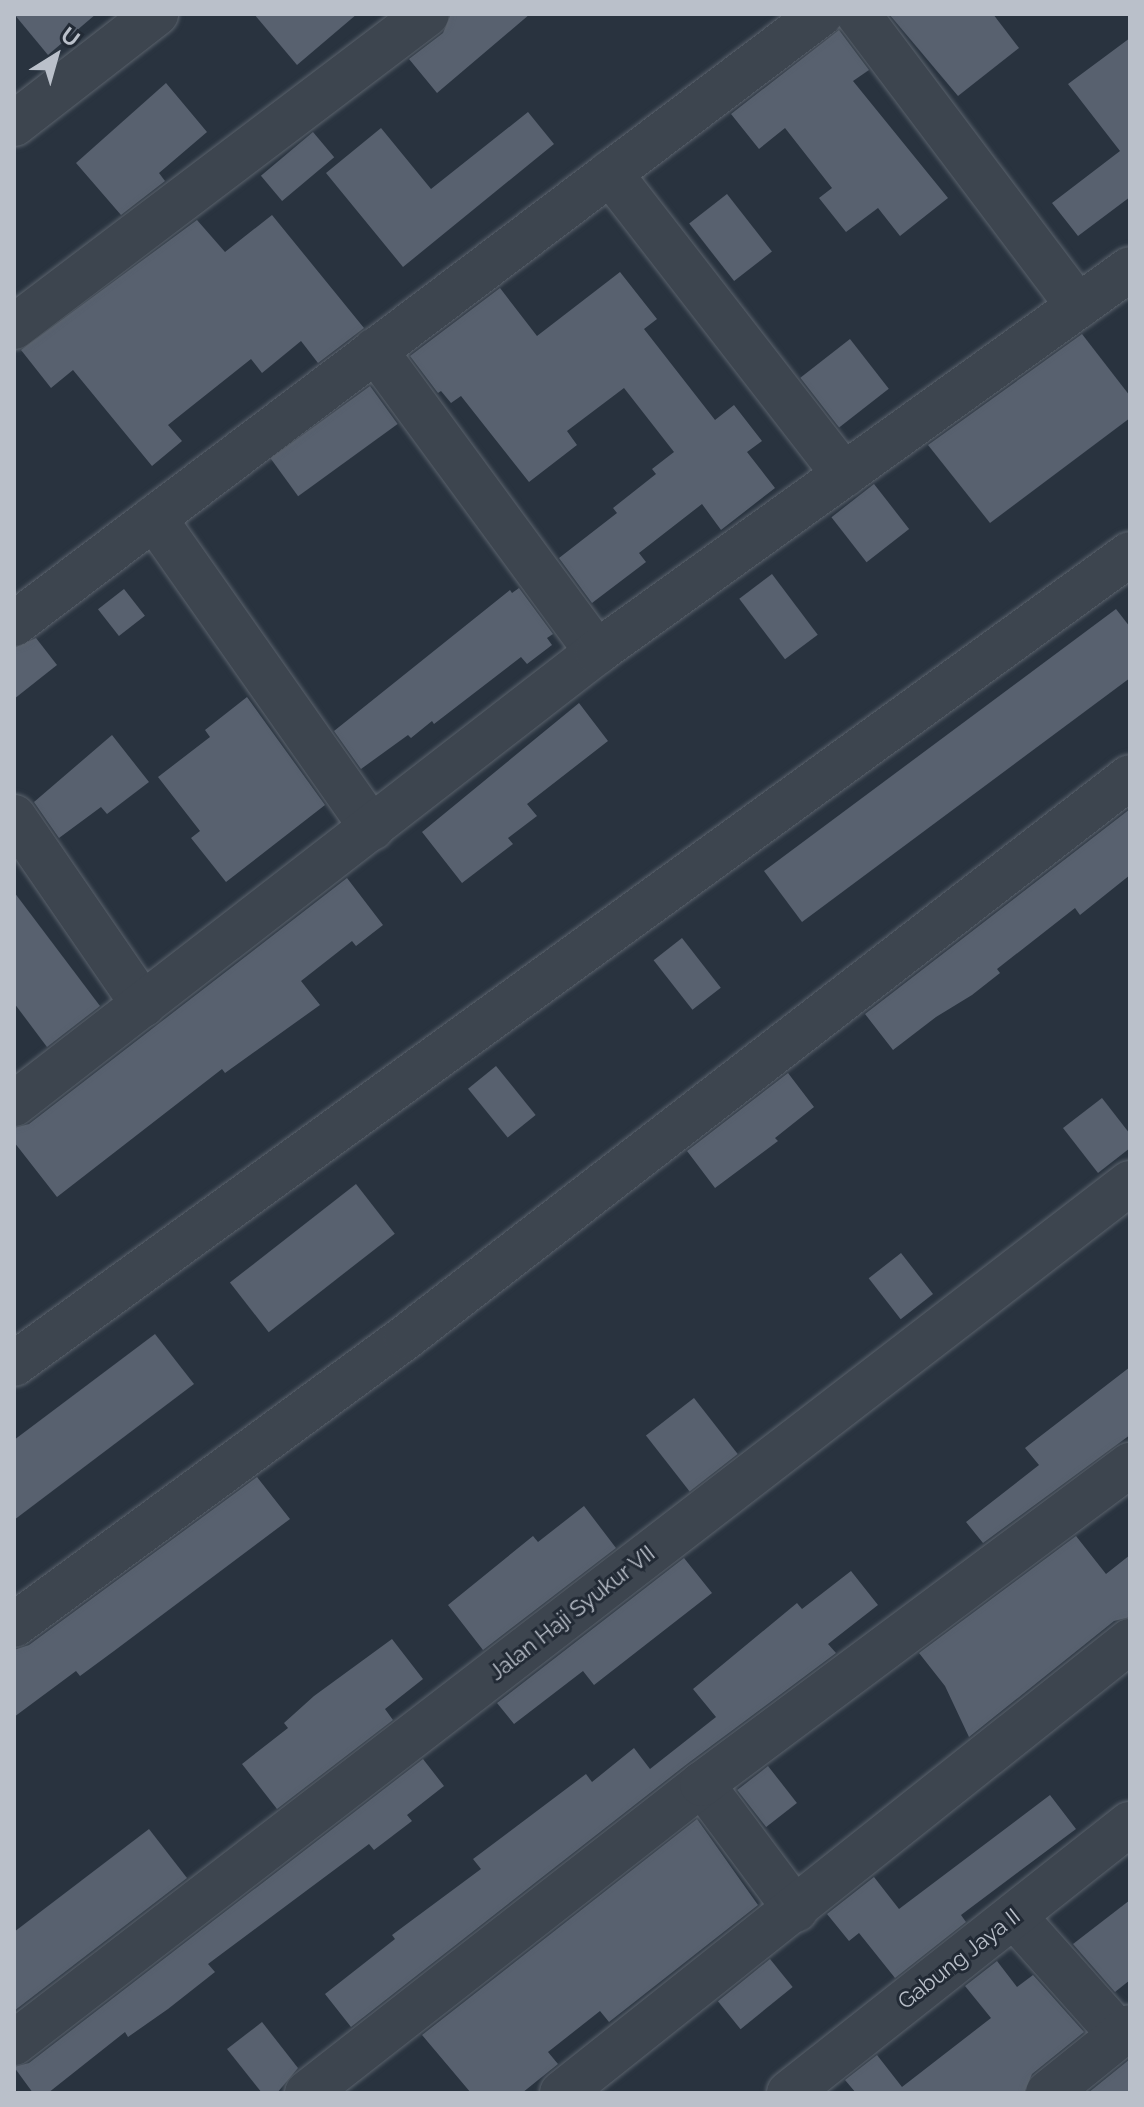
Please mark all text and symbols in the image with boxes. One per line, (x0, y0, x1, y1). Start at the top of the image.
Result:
north arrow (16, 16, 96, 96)
text: U (56, 21, 85, 52)
street label: Jalan Haji Syukur VII (483, 1540, 661, 1686)
street label: Gabung Jaya II (892, 1903, 1026, 2015)

